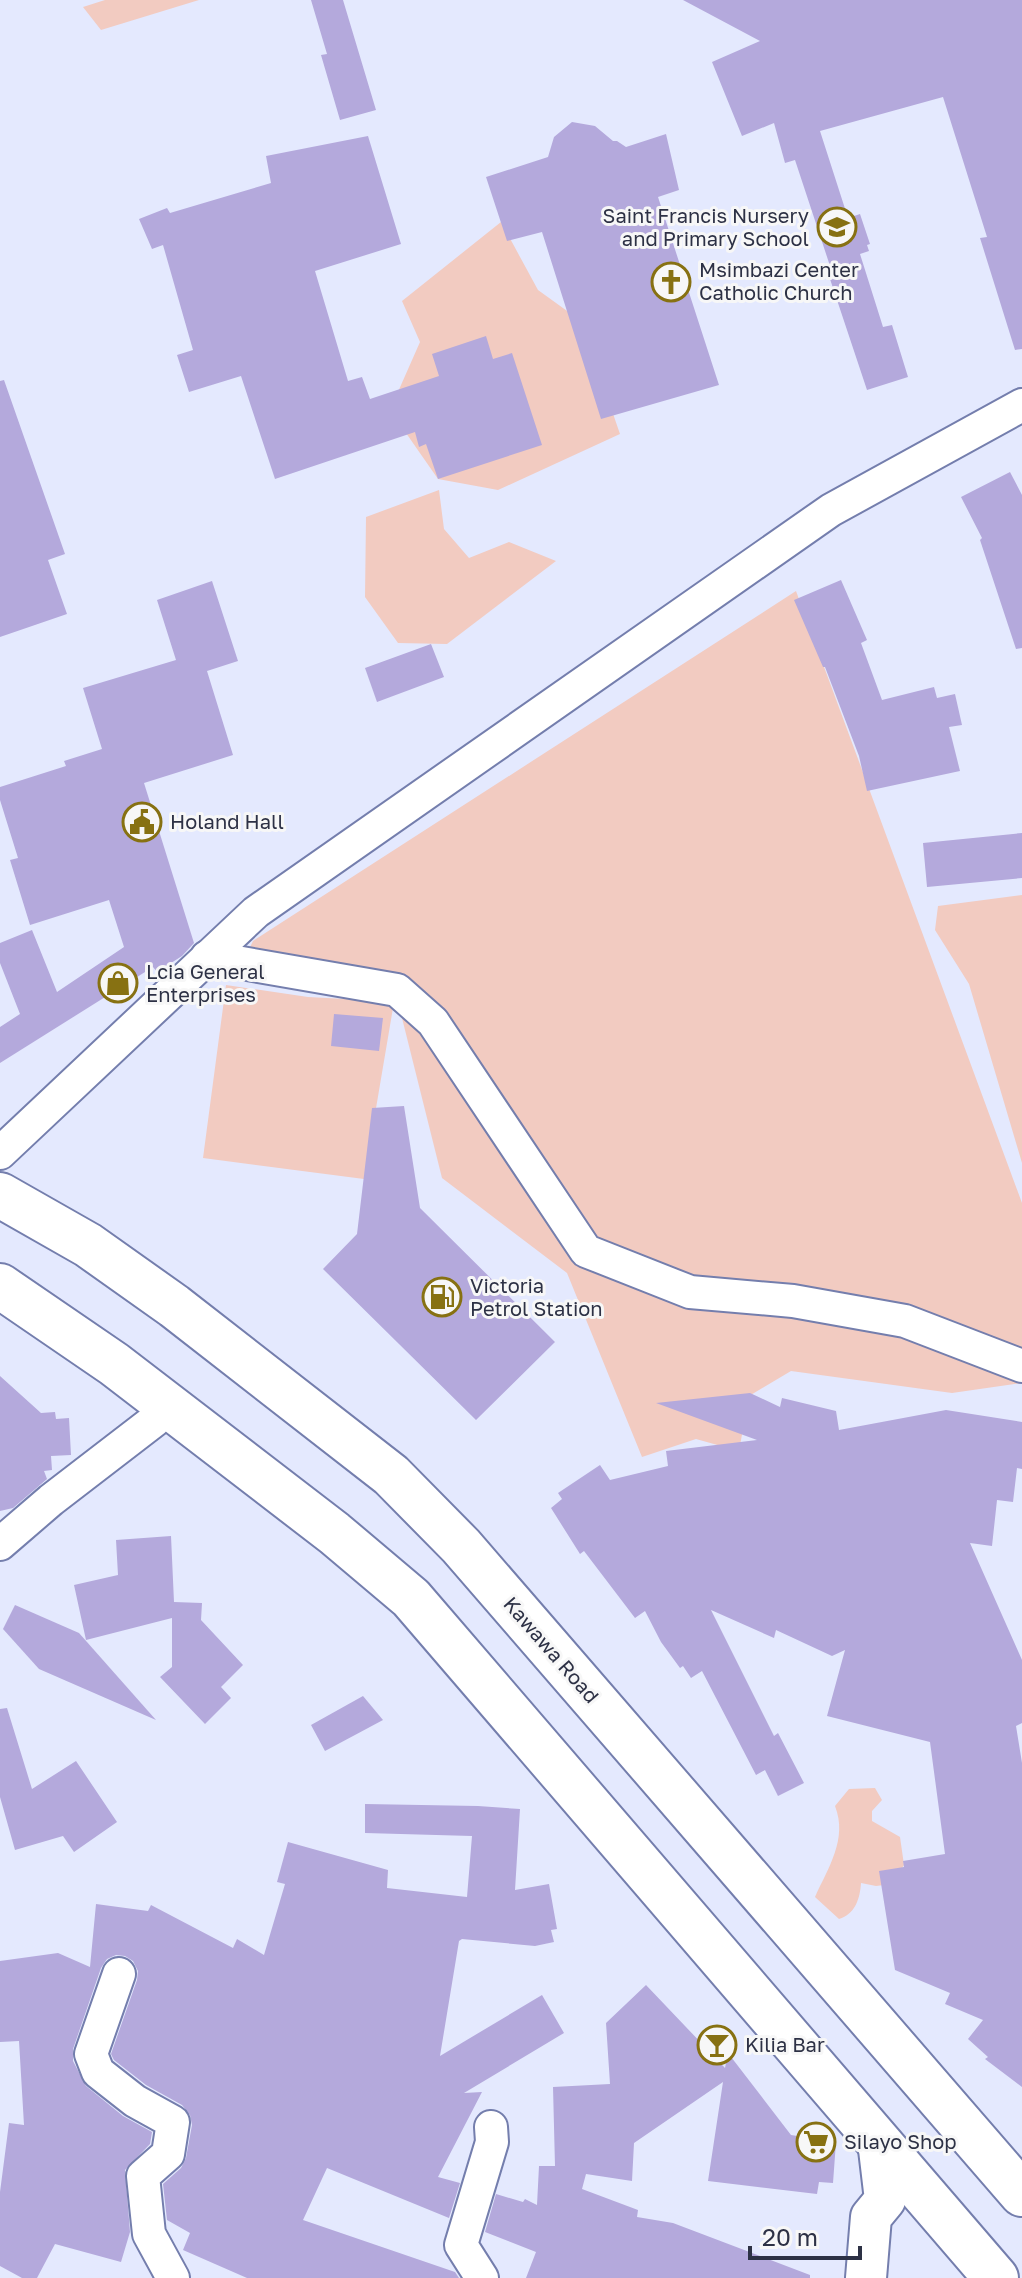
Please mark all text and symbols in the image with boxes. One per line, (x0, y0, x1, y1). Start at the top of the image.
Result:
place label: Saint Francis Nursery and Primary School (603, 203, 809, 250)
school or university icon: Saint Francis Nursery and Primary School (816, 206, 858, 248)
place label: Msimbazi Center Catholic Church (699, 257, 859, 304)
church icon: Msimbazi Center Catholic Church (650, 261, 692, 303)
public building icon: Holand Hall (121, 801, 163, 843)
place label: Holand Hall (170, 809, 284, 833)
place label: Lcia General Enterprises (146, 959, 265, 1006)
shop icon: Lcia General Enterprises (97, 962, 139, 1004)
place label: Victoria Petrol Station (470, 1273, 603, 1320)
fuel station icon: Victoria Petrol Station (421, 1276, 463, 1318)
street label: Kawawa Road (499, 1591, 604, 1707)
bar icon: Kilia Bar (696, 2024, 738, 2066)
place label: Kilia Bar (745, 2032, 825, 2056)
supermarket icon: Silayo Shop (795, 2121, 837, 2163)
place label: Silayo Shop (844, 2129, 957, 2153)
scale bar (750, 2210, 860, 2260)
text: 20 m (762, 2222, 818, 2251)

